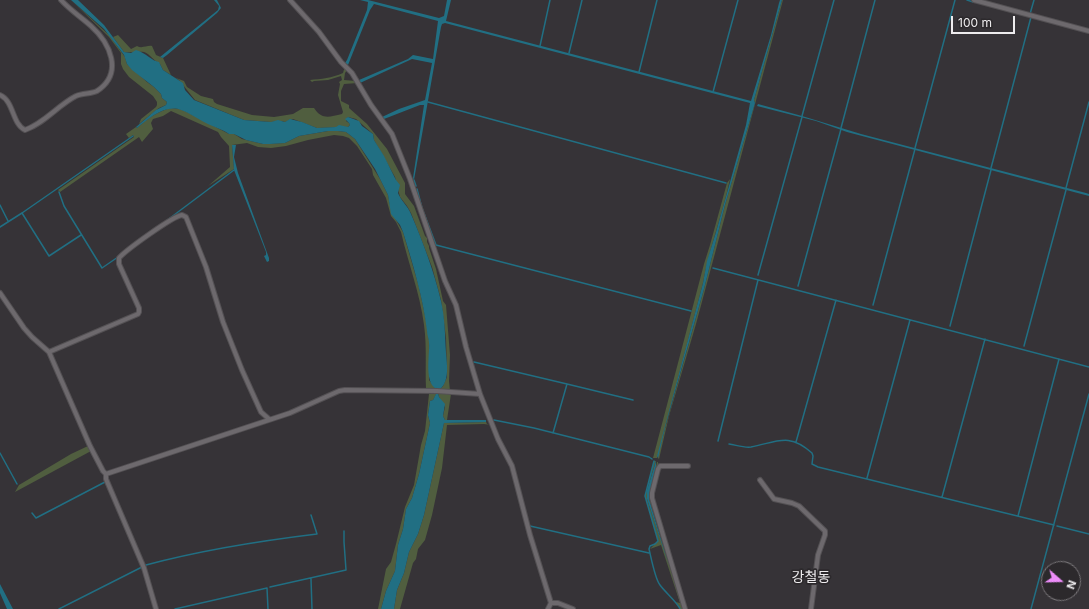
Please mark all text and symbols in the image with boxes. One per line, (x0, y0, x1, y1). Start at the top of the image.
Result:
scale bar (953, 8, 1017, 34)
text: 100 m (958, 15, 992, 30)
north arrow (1041, 561, 1081, 601)
district label: 강철동 (792, 570, 830, 586)
text: N (1063, 578, 1079, 591)

